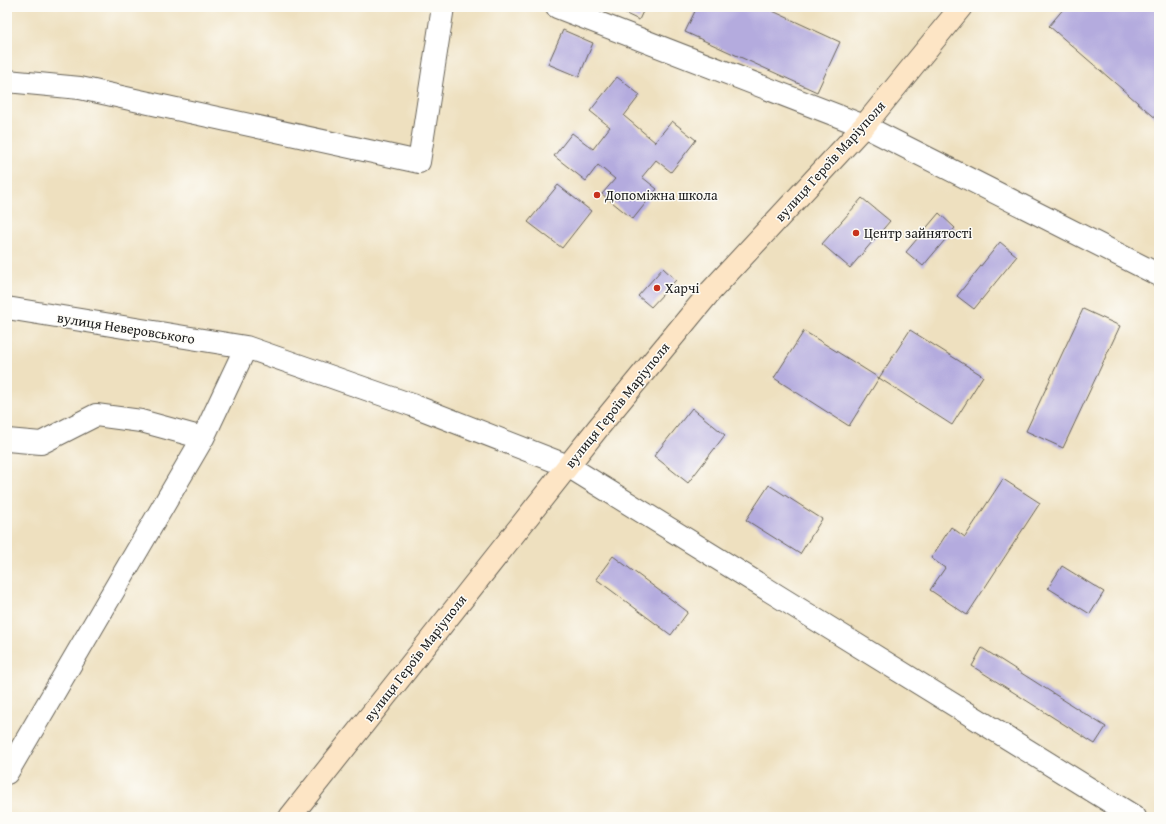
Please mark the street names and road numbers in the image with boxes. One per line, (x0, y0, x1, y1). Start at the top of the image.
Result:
street label: вулиця Героїв Маріуполя (770, 96, 890, 226)
street label: вулиця Неверовського (56, 307, 196, 349)
street label: вулиця Героїв Маріуполя (560, 338, 674, 472)
street label: вулиця Героїв Маріуполя (359, 590, 471, 726)

